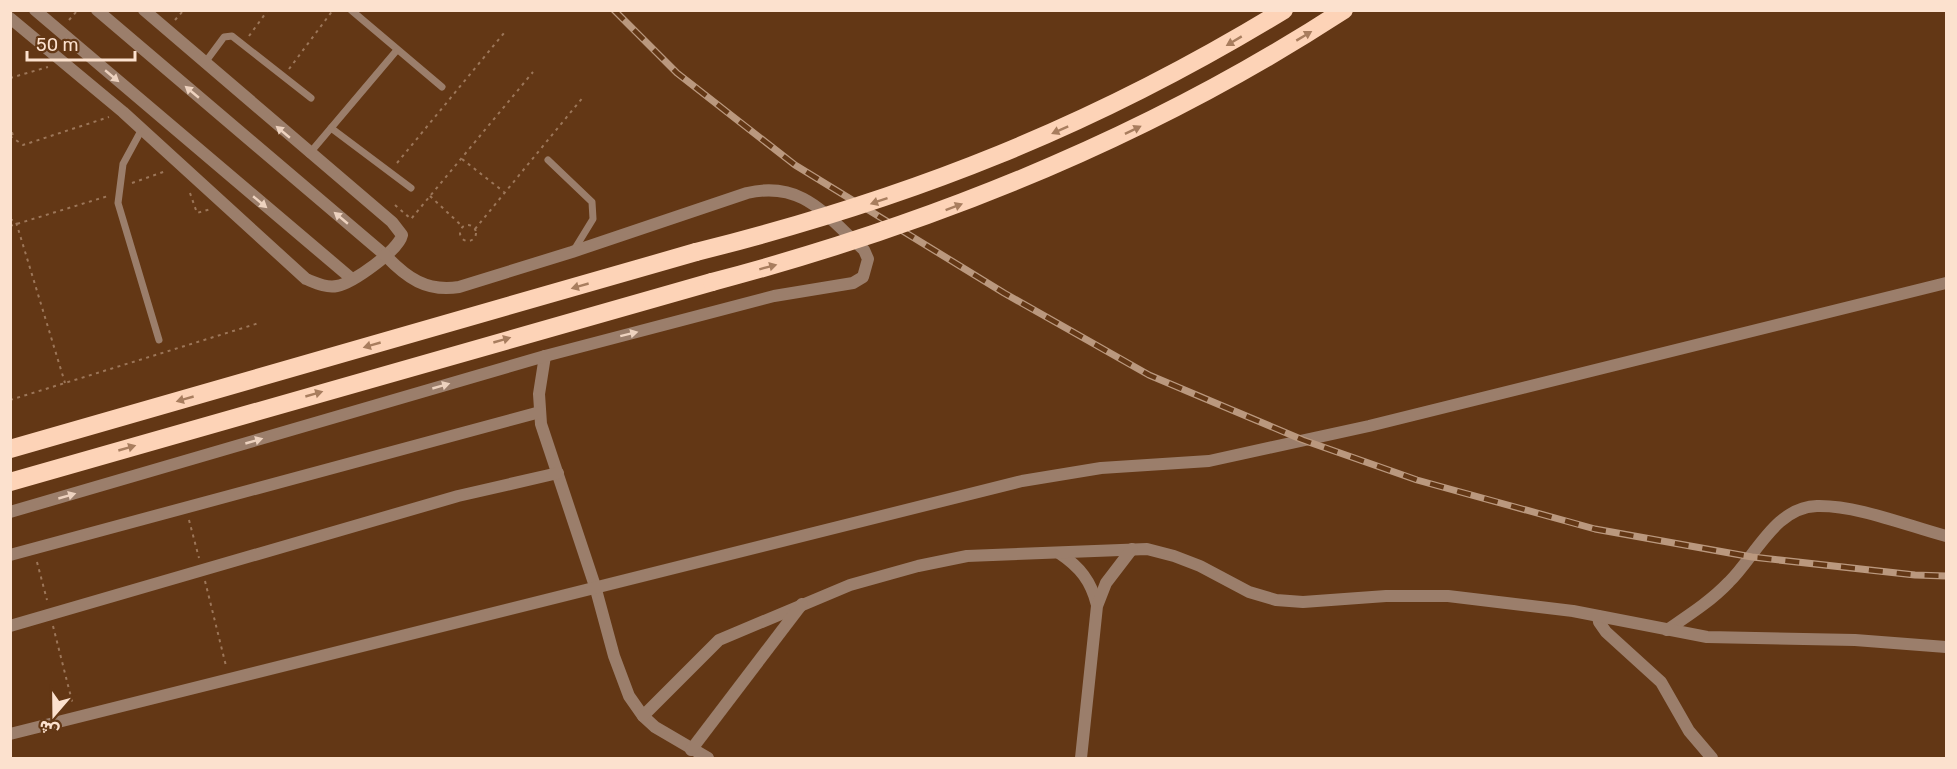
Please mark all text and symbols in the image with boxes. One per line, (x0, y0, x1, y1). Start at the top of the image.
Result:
scale bar (27, 24, 135, 62)
one-way arrow (1296, 31, 1313, 41)
text: 50 m (36, 34, 79, 56)
one-way arrow (1226, 35, 1242, 46)
one-way arrow (104, 69, 119, 82)
one-way arrow (184, 85, 200, 98)
one-way arrow (1051, 125, 1069, 135)
one-way arrow (1124, 125, 1141, 135)
one-way arrow (276, 126, 291, 139)
one-way arrow (252, 195, 267, 208)
one-way arrow (870, 196, 888, 206)
one-way arrow (945, 202, 963, 211)
one-way arrow (333, 211, 349, 224)
one-way arrow (760, 262, 778, 271)
one-way arrow (571, 282, 589, 291)
one-way arrow (620, 329, 638, 339)
one-way arrow (493, 335, 511, 344)
one-way arrow (363, 341, 381, 350)
one-way arrow (432, 380, 450, 390)
one-way arrow (306, 389, 324, 398)
one-way arrow (176, 395, 194, 404)
one-way arrow (245, 435, 263, 445)
one-way arrow (118, 443, 136, 452)
one-way arrow (58, 491, 76, 500)
north arrow (24, 685, 84, 745)
text: ش (36, 716, 62, 741)

